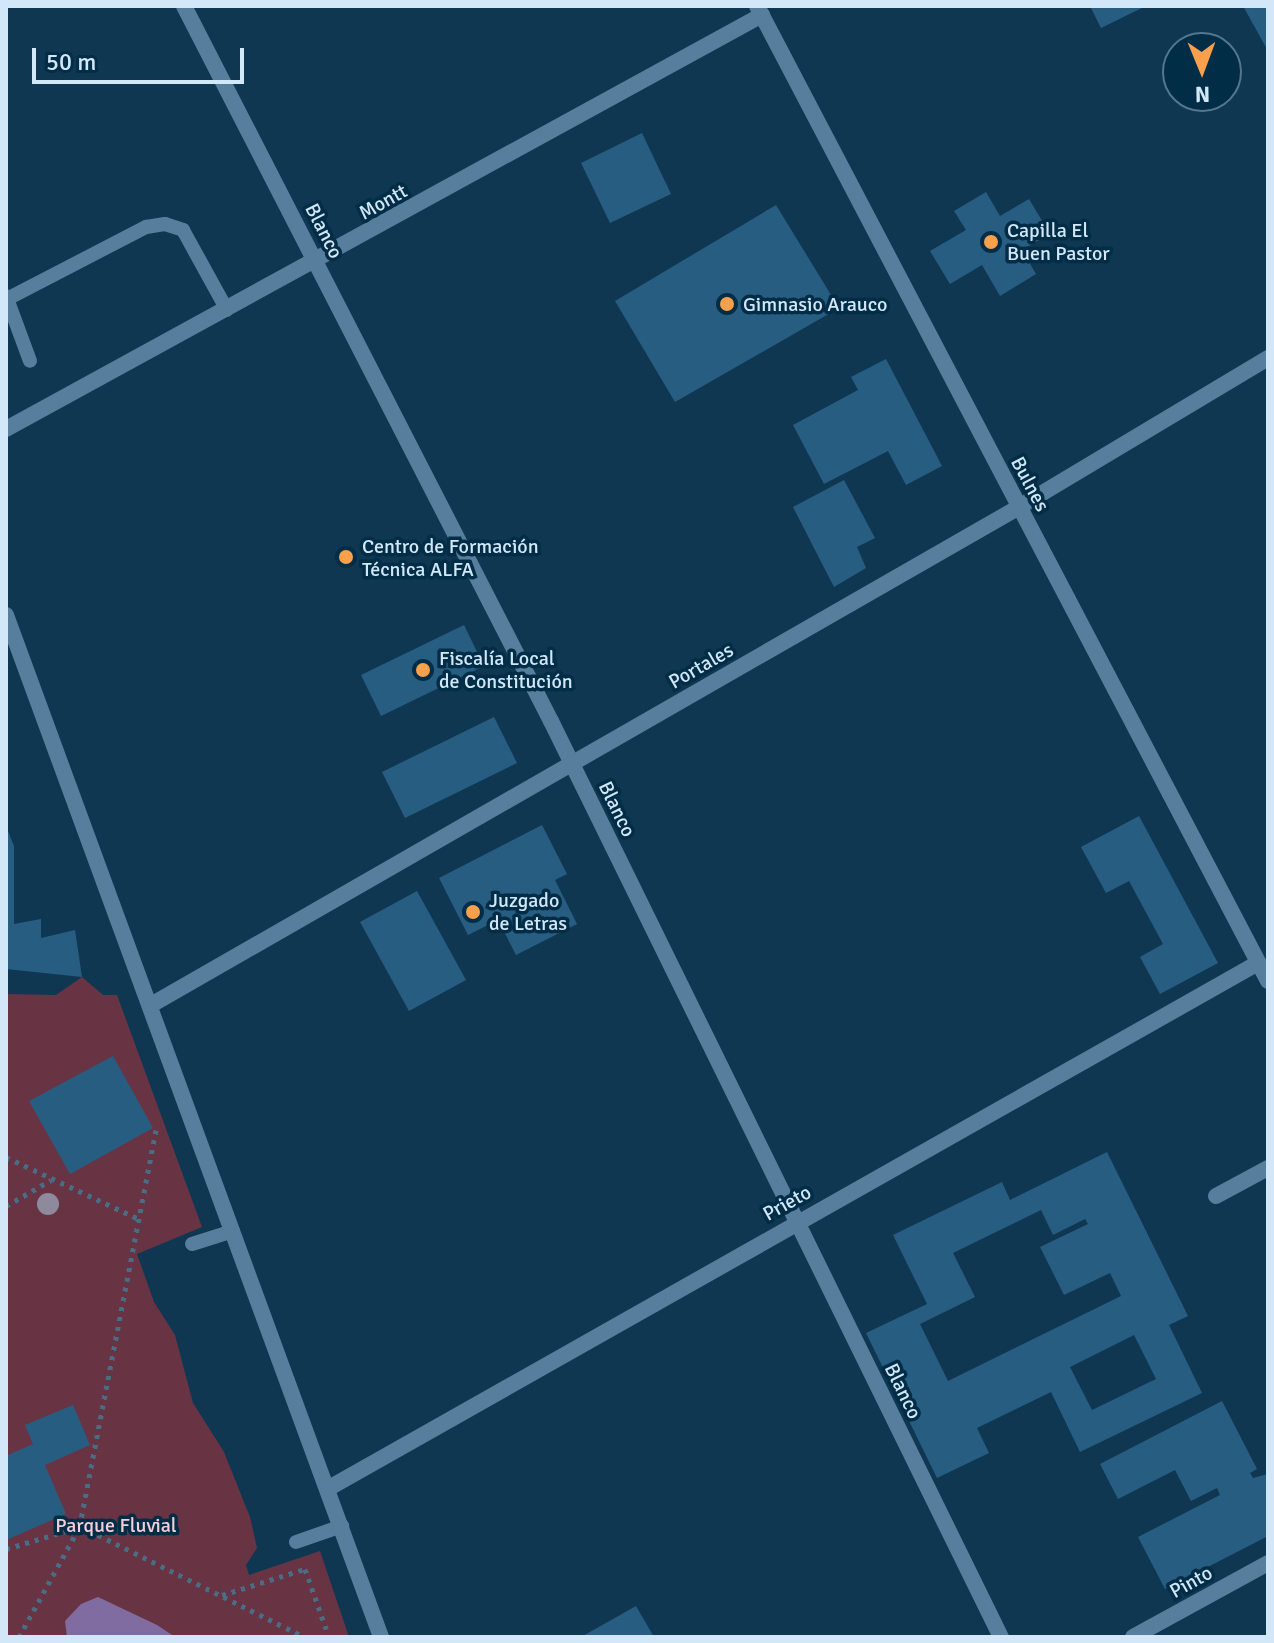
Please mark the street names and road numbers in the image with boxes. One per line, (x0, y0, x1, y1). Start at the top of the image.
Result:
street label: Montt (355, 179, 411, 225)
street label: Blanco (300, 199, 348, 263)
street label: Bulnes (1006, 453, 1054, 515)
street label: Portales (664, 638, 738, 694)
street label: Blanco (593, 777, 641, 841)
street label: Prieto (759, 1180, 815, 1226)
street label: Blanco (879, 1359, 927, 1423)
street label: Pinto (1166, 1561, 1216, 1603)

